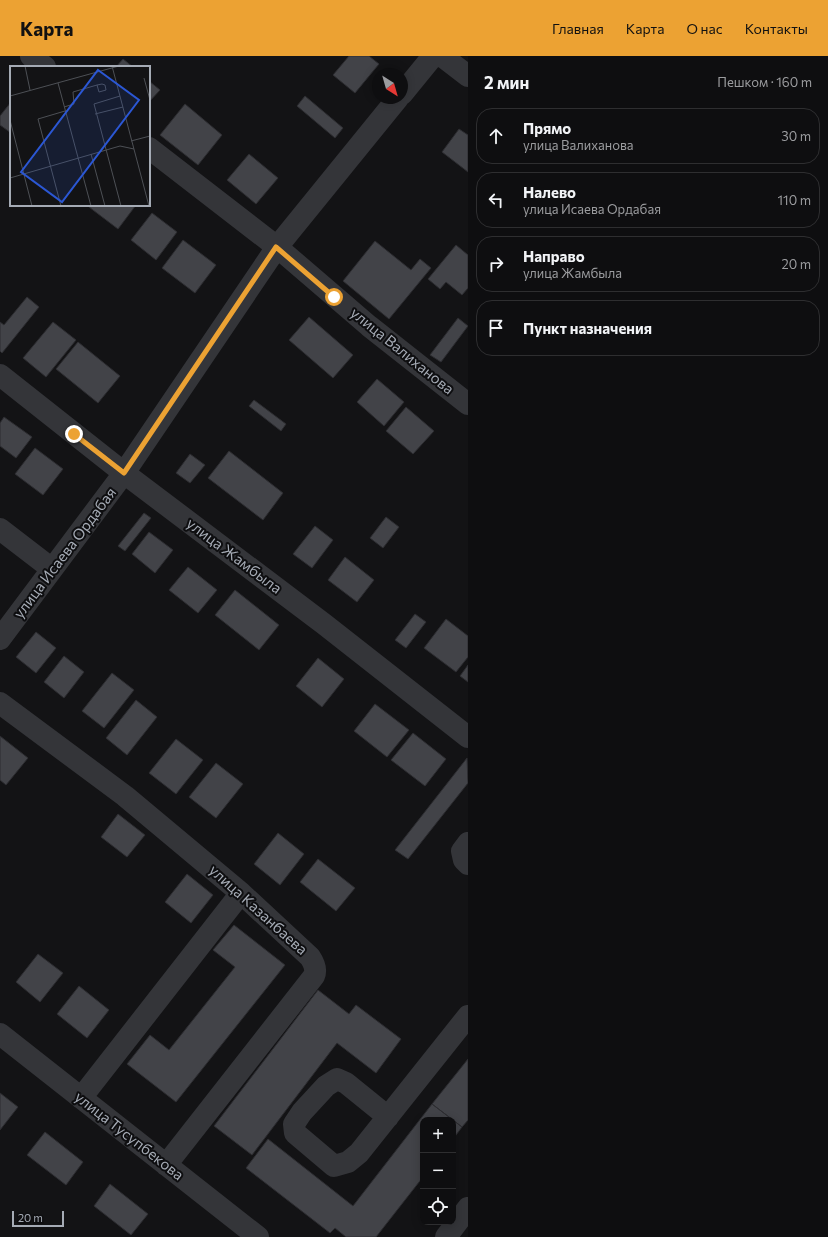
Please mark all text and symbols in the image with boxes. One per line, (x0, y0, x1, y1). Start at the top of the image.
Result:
text: Карта (20, 17, 73, 40)
text: Главная (552, 20, 604, 37)
text: Карта (626, 20, 664, 37)
text: О нас (686, 20, 723, 37)
text: Контакты (745, 20, 808, 37)
inset map (10, 66, 150, 206)
north arrow (372, 68, 408, 104)
text: 2 мин (484, 72, 529, 93)
text: Пешком · 160 m (717, 74, 812, 90)
text: Прямо (523, 119, 571, 137)
icon: ahead (485, 125, 507, 147)
text: 30 m (781, 128, 811, 144)
text: улица Валиханова (523, 137, 634, 153)
text: Налево (523, 183, 576, 201)
icon: left (485, 189, 507, 211)
text: 110 m (778, 192, 811, 208)
text: улица Исаева Ордабая (523, 201, 661, 217)
text: Направо (523, 247, 585, 265)
icon: right (485, 253, 507, 275)
text: 20 m (782, 256, 811, 272)
text: улица Жамбыла (523, 265, 622, 281)
route start (325, 288, 343, 306)
street label: улица Валиханова (347, 303, 458, 397)
icon: arrive (485, 317, 507, 339)
text: Пункт назначения (523, 319, 652, 337)
route end (65, 425, 83, 443)
street label: улица Исаева Ордабая (9, 483, 119, 621)
street label: улица Жамбыла (184, 514, 286, 597)
street label: улица Казанбаева (206, 860, 311, 958)
street label: улица Тусупбекова (72, 1087, 188, 1183)
map controls (420, 1117, 456, 1225)
button: + (420, 1117, 456, 1153)
button: − (420, 1153, 456, 1189)
button: locate (420, 1189, 456, 1225)
scale bar (12, 1209, 64, 1228)
text: 20 m (18, 1211, 43, 1224)

